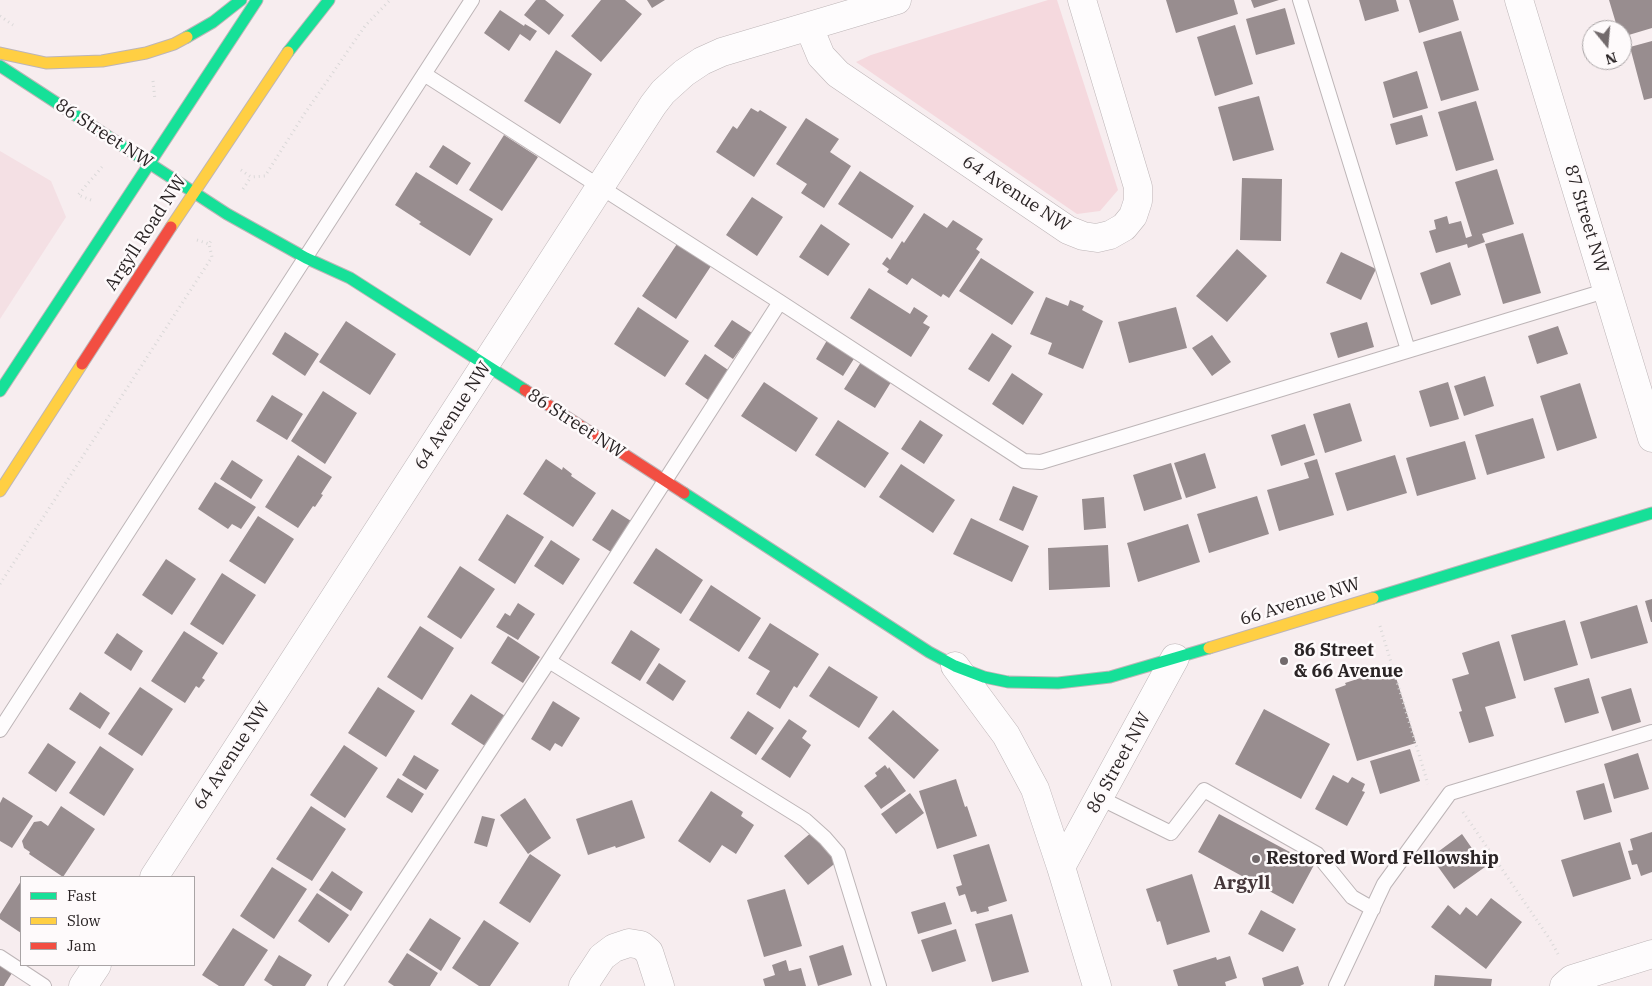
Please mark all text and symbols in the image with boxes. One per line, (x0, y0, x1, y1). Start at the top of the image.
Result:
north arrow (1582, 20, 1632, 70)
text: N (1603, 48, 1619, 69)
street label: 86 Street NW (51, 94, 157, 174)
street label: 64 Avenue NW (958, 151, 1074, 237)
street label: 87 Street NW (1559, 162, 1613, 276)
street label: Argyll Road NW (101, 171, 191, 295)
street label: 64 Avenue NW (410, 358, 496, 474)
street label: 86 Street NW (523, 384, 629, 464)
street label: 66 Avenue NW (1237, 573, 1363, 631)
place label: 86 Street & 66 Avenue (1294, 640, 1403, 682)
marker: 86 Street & 66 Avenue (1278, 655, 1290, 667)
street label: 64 Avenue NW (189, 698, 275, 814)
street label: 86 Street NW (1082, 709, 1156, 817)
place label: Restored Word Fellowship (1266, 848, 1499, 870)
marker: Restored Word Fellowship (1250, 853, 1262, 865)
district label: Argyll (1214, 873, 1270, 895)
legend (20, 876, 195, 966)
text: Fast (67, 886, 97, 905)
text: Slow (67, 911, 100, 930)
text: Jam (67, 936, 96, 955)

